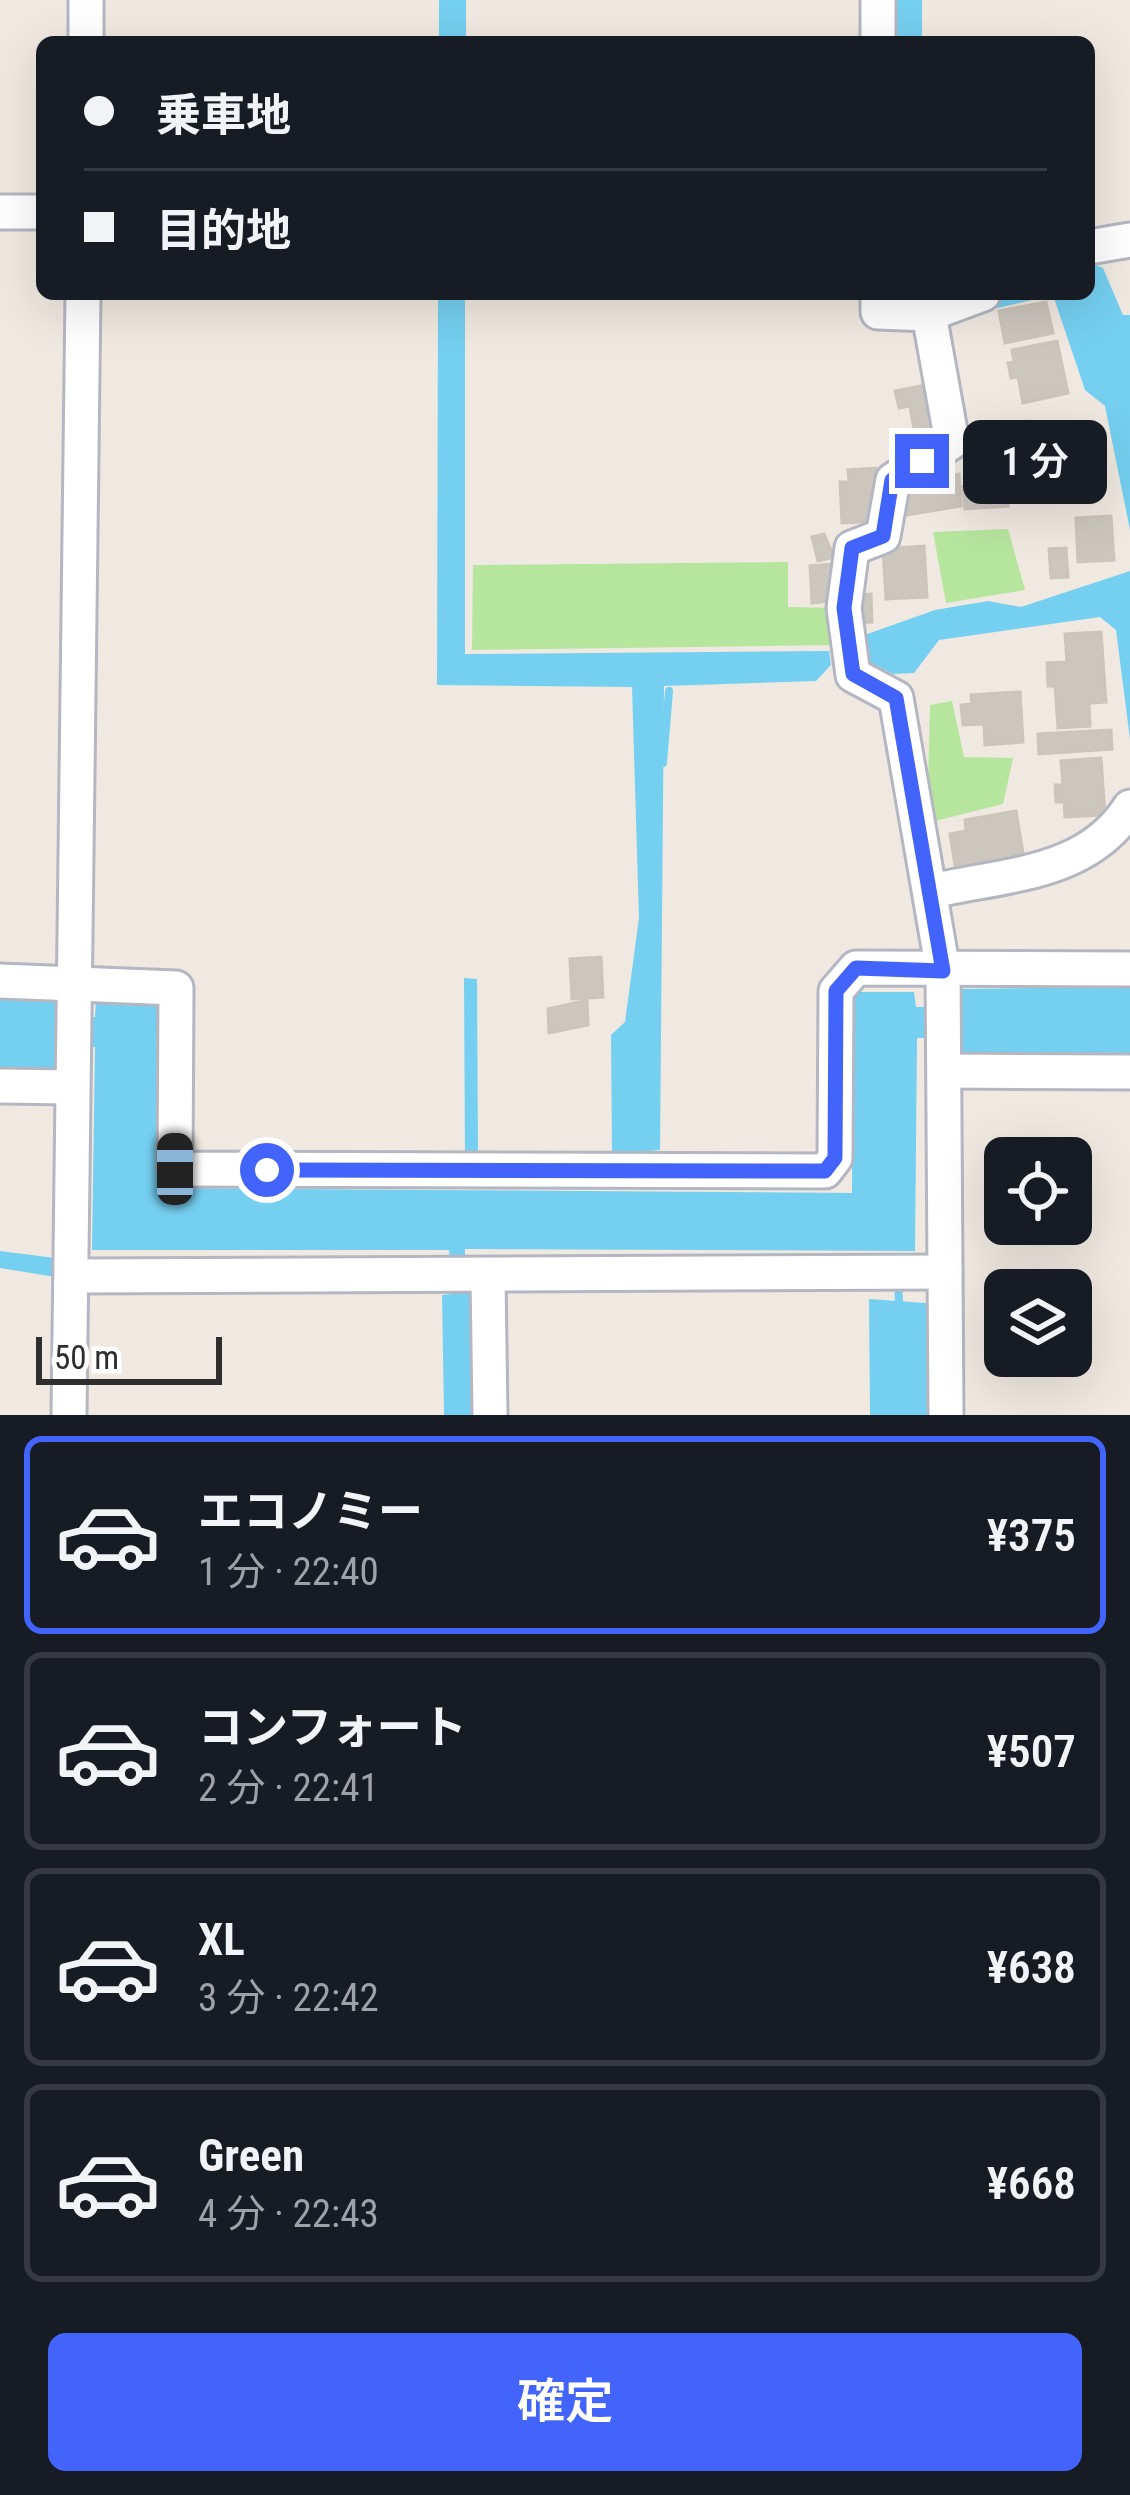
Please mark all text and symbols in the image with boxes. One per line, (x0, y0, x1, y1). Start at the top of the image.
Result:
text: 乗車地 (156, 89, 291, 142)
text: 目的地 (156, 204, 291, 257)
callout: 1 分 (964, 419, 1108, 503)
route end (895, 434, 949, 488)
text: 1 分 (1001, 439, 1069, 485)
car (157, 1133, 193, 1205)
map controls (984, 1137, 1092, 1377)
button: locate (984, 1137, 1092, 1245)
route start (240, 1143, 294, 1197)
button: layers (984, 1269, 1092, 1377)
scale bar (36, 1331, 222, 1384)
text: 50 m (54, 1338, 119, 1377)
icon: car (54, 1481, 162, 1589)
text: エコノミー (198, 1485, 423, 1538)
text: ¥375 (987, 1509, 1076, 1562)
text: 1 分 · 22:40 (198, 1549, 379, 1595)
icon: car (54, 1697, 162, 1805)
text: コンフォート (198, 1701, 467, 1754)
text: ¥507 (987, 1725, 1076, 1778)
text: 2 分 · 22:41 (198, 1765, 379, 1811)
icon: car (54, 1913, 162, 2021)
text: XL (198, 1913, 245, 1966)
text: ¥638 (987, 1941, 1076, 1994)
text: 3 分 · 22:42 (198, 1975, 379, 2021)
icon: car (54, 2129, 162, 2237)
text: Green (198, 2129, 304, 2182)
text: ¥668 (987, 2157, 1076, 2210)
text: 4 分 · 22:43 (198, 2191, 379, 2237)
button: 確定 (48, 2333, 1082, 2471)

